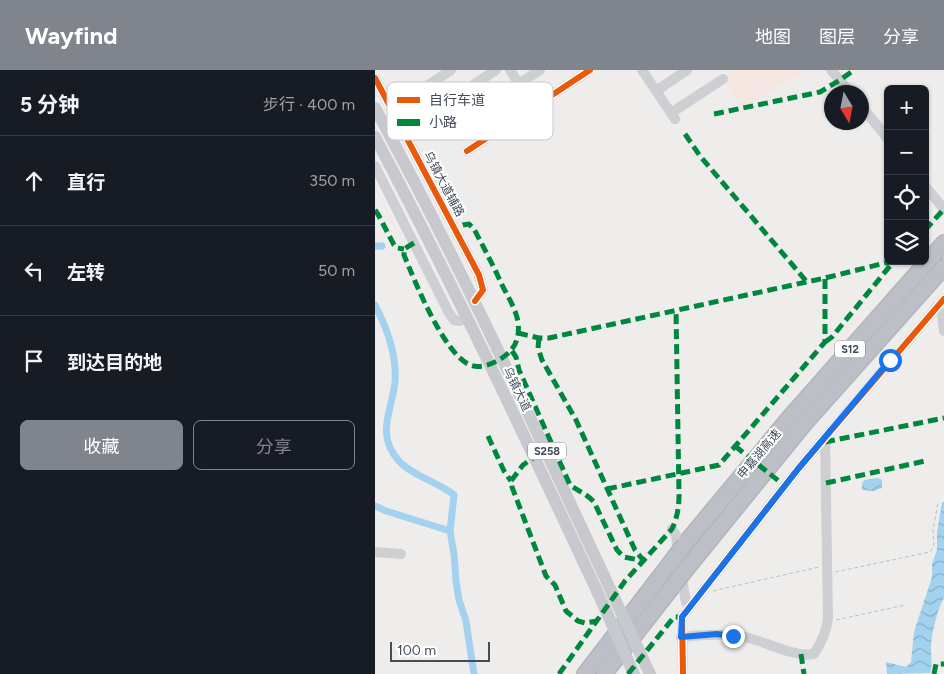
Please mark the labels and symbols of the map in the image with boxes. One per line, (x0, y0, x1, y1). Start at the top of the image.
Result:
legend (387, 82, 553, 140)
north arrow (824, 85, 869, 130)
text: 自行车道 (429, 92, 485, 109)
text: 小路 (429, 114, 457, 131)
street label: 乌镇大道辅路 (421, 149, 467, 219)
road number: S12 (835, 340, 865, 358)
route start (879, 349, 902, 372)
street label: 乌镇大道 (500, 364, 534, 414)
street label: 申嘉湖高速 (734, 427, 784, 481)
road number: S258 (528, 442, 566, 460)
route end (722, 625, 745, 648)
scale bar (390, 639, 490, 662)

